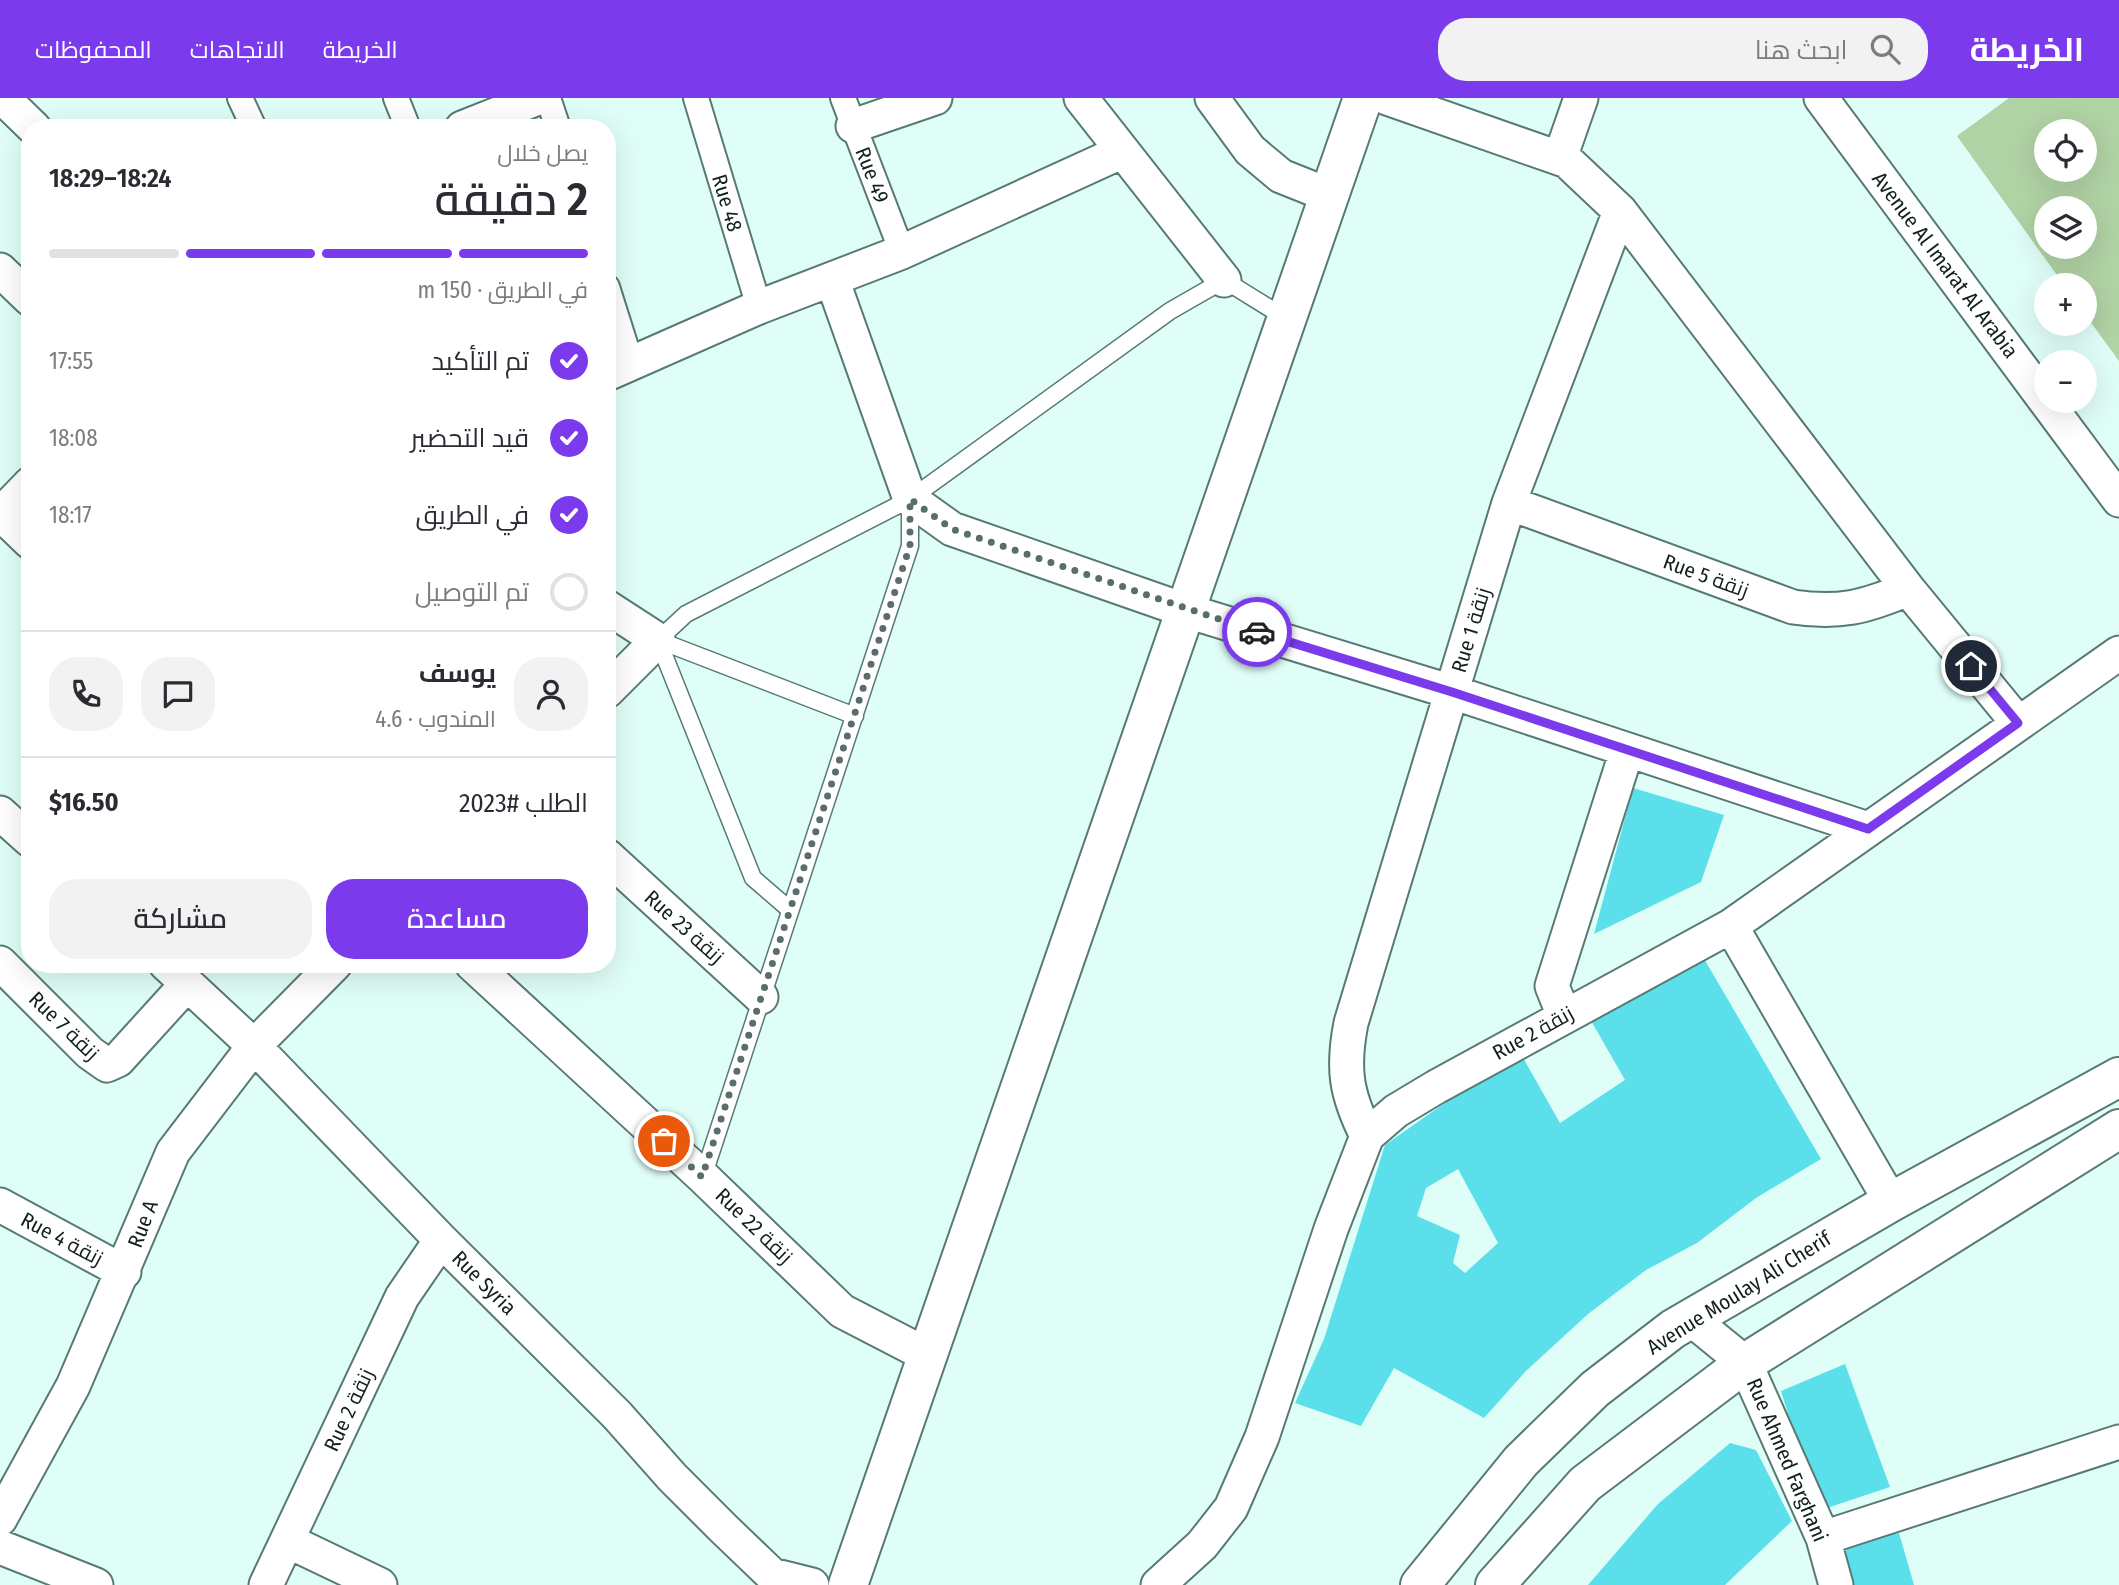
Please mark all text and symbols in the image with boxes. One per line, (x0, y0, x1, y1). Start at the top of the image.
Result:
search box (1438, 18, 1928, 81)
icon: search (1866, 30, 1904, 68)
text: الخريطة (1970, 30, 2084, 70)
text: ابحث هنا (1755, 35, 1848, 66)
text: المحفوظات (35, 36, 152, 64)
text: الاتجاهات (190, 36, 285, 64)
text: الخريطة (323, 36, 398, 64)
map controls (2034, 119, 2097, 413)
button: locate (2034, 119, 2097, 182)
text: يصل خلال (497, 139, 588, 167)
street label: Rue 49 (850, 143, 894, 207)
text: 18:24–18:29 (49, 163, 172, 194)
street label: Avenue Al Imarat Al Arabia (1866, 167, 2024, 363)
street label: Rue 48 (706, 171, 748, 235)
text: 2 دقيقة (434, 172, 588, 227)
button: layers (2034, 196, 2097, 259)
button: + (2034, 273, 2097, 336)
text: في الطريق · 150 m (417, 276, 588, 304)
icon: check (550, 342, 588, 380)
text: تم التأكيد (432, 346, 529, 377)
text: 17:55 (49, 347, 93, 375)
button: − (2034, 350, 2097, 413)
icon: check (550, 419, 588, 457)
text: قيد التحضير (410, 423, 529, 454)
text: 18:08 (49, 424, 98, 452)
icon: check (550, 496, 588, 534)
text: في الطريق (416, 500, 529, 531)
text: 18:17 (49, 501, 92, 529)
street label: Rue 5 زنقة (1660, 549, 1752, 603)
text: تم التوصيل (415, 577, 529, 608)
street label: Rue 1 زنقة (1446, 584, 1496, 676)
courier (1222, 597, 1292, 667)
icon: car (1238, 613, 1276, 651)
pin (1941, 636, 2001, 696)
icon: home (1952, 647, 1990, 685)
button: phone (49, 657, 123, 731)
button: chat (141, 657, 215, 731)
button: person (514, 657, 588, 731)
text: يوسف (419, 658, 496, 689)
text: المندوب · 4.6 (375, 705, 496, 733)
text: $16.50 (49, 787, 119, 818)
text: الطلب #2023 (459, 788, 588, 819)
button: مشاركة (49, 879, 312, 959)
button: مساعدة (326, 879, 588, 959)
street label: Rue 23 زنقة (639, 885, 729, 969)
street label: Rue 7 زنقة (23, 986, 105, 1066)
street label: Rue 2 زنقة (1488, 1000, 1578, 1066)
pin (634, 1111, 694, 1171)
icon: bag (645, 1122, 683, 1160)
street label: Rue 22 زنقة (710, 1183, 798, 1269)
street label: Rue A (122, 1197, 164, 1251)
street label: Rue 4 زنقة (16, 1207, 108, 1271)
street label: Avenue Moulay Ali Cherif (1642, 1225, 1837, 1360)
street label: Rue Syria (446, 1245, 522, 1321)
street label: Rue 2 زنقة (318, 1364, 380, 1456)
street label: Rue Ahmed Farghani (1741, 1374, 1833, 1546)

